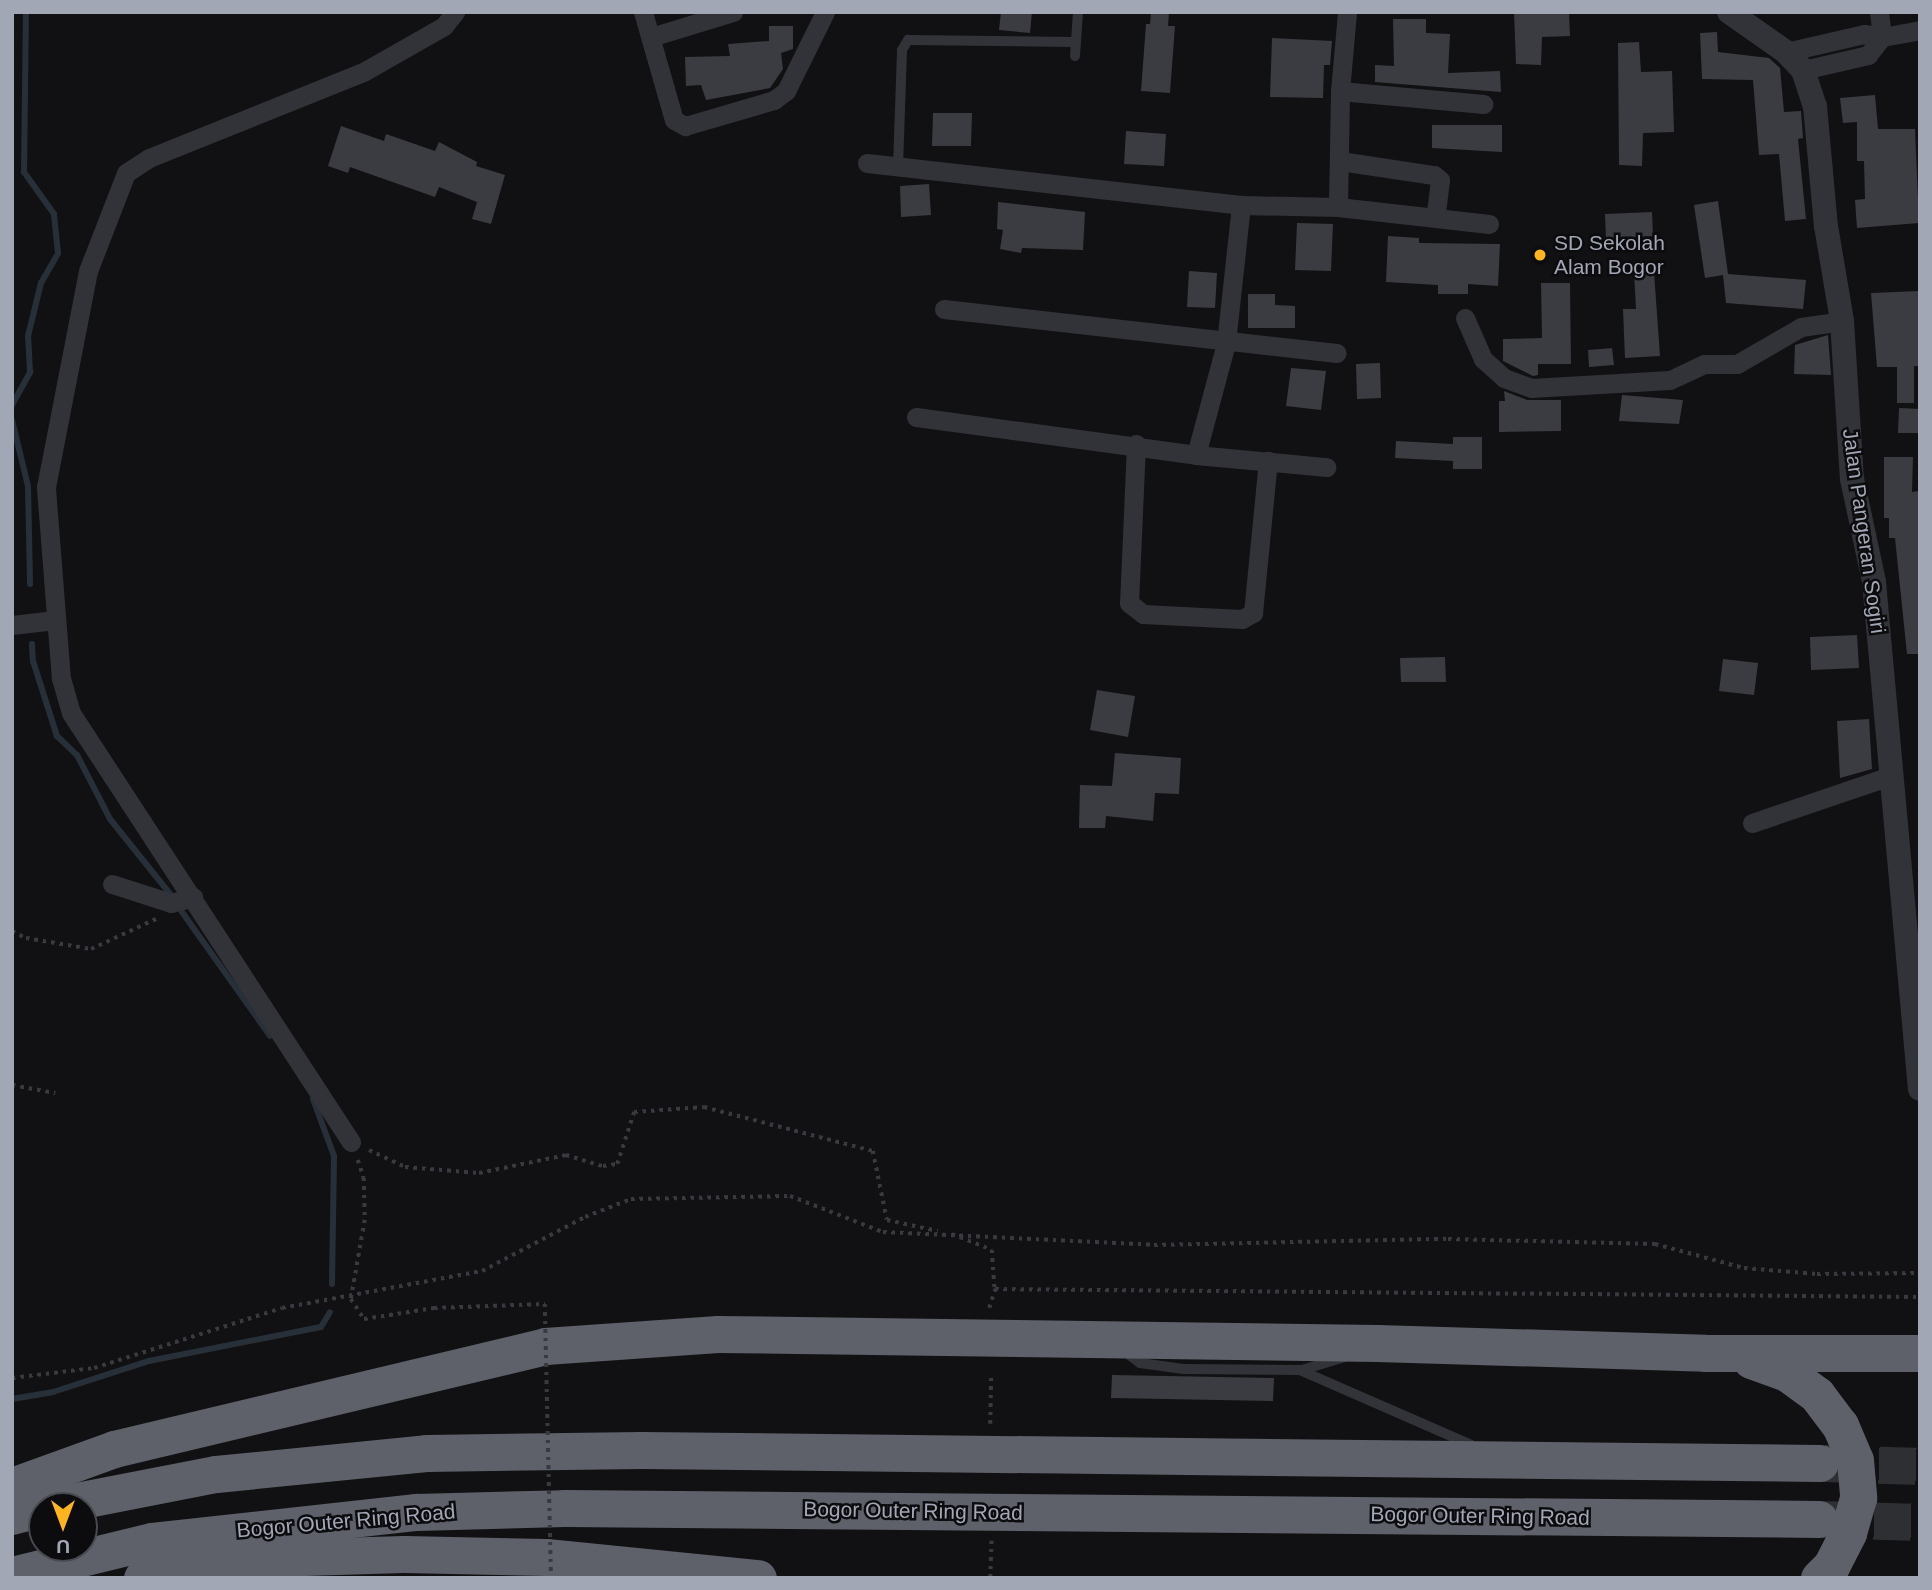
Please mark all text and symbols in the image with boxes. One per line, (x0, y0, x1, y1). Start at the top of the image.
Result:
place label: SD Sekolah Alam Bogor (1554, 230, 1665, 280)
marker: SD Sekolah Alam Bogor (1532, 247, 1548, 263)
street label: Jalan Pangeran Sogiri (1837, 427, 1891, 635)
north arrow (28, 1492, 98, 1562)
street label: Bogor Outer Ring Road (803, 1496, 1023, 1526)
street label: Bogor Outer Ring Road (236, 1499, 456, 1543)
street label: Bogor Outer Ring Road (1370, 1501, 1590, 1531)
text: U (56, 1536, 70, 1557)

